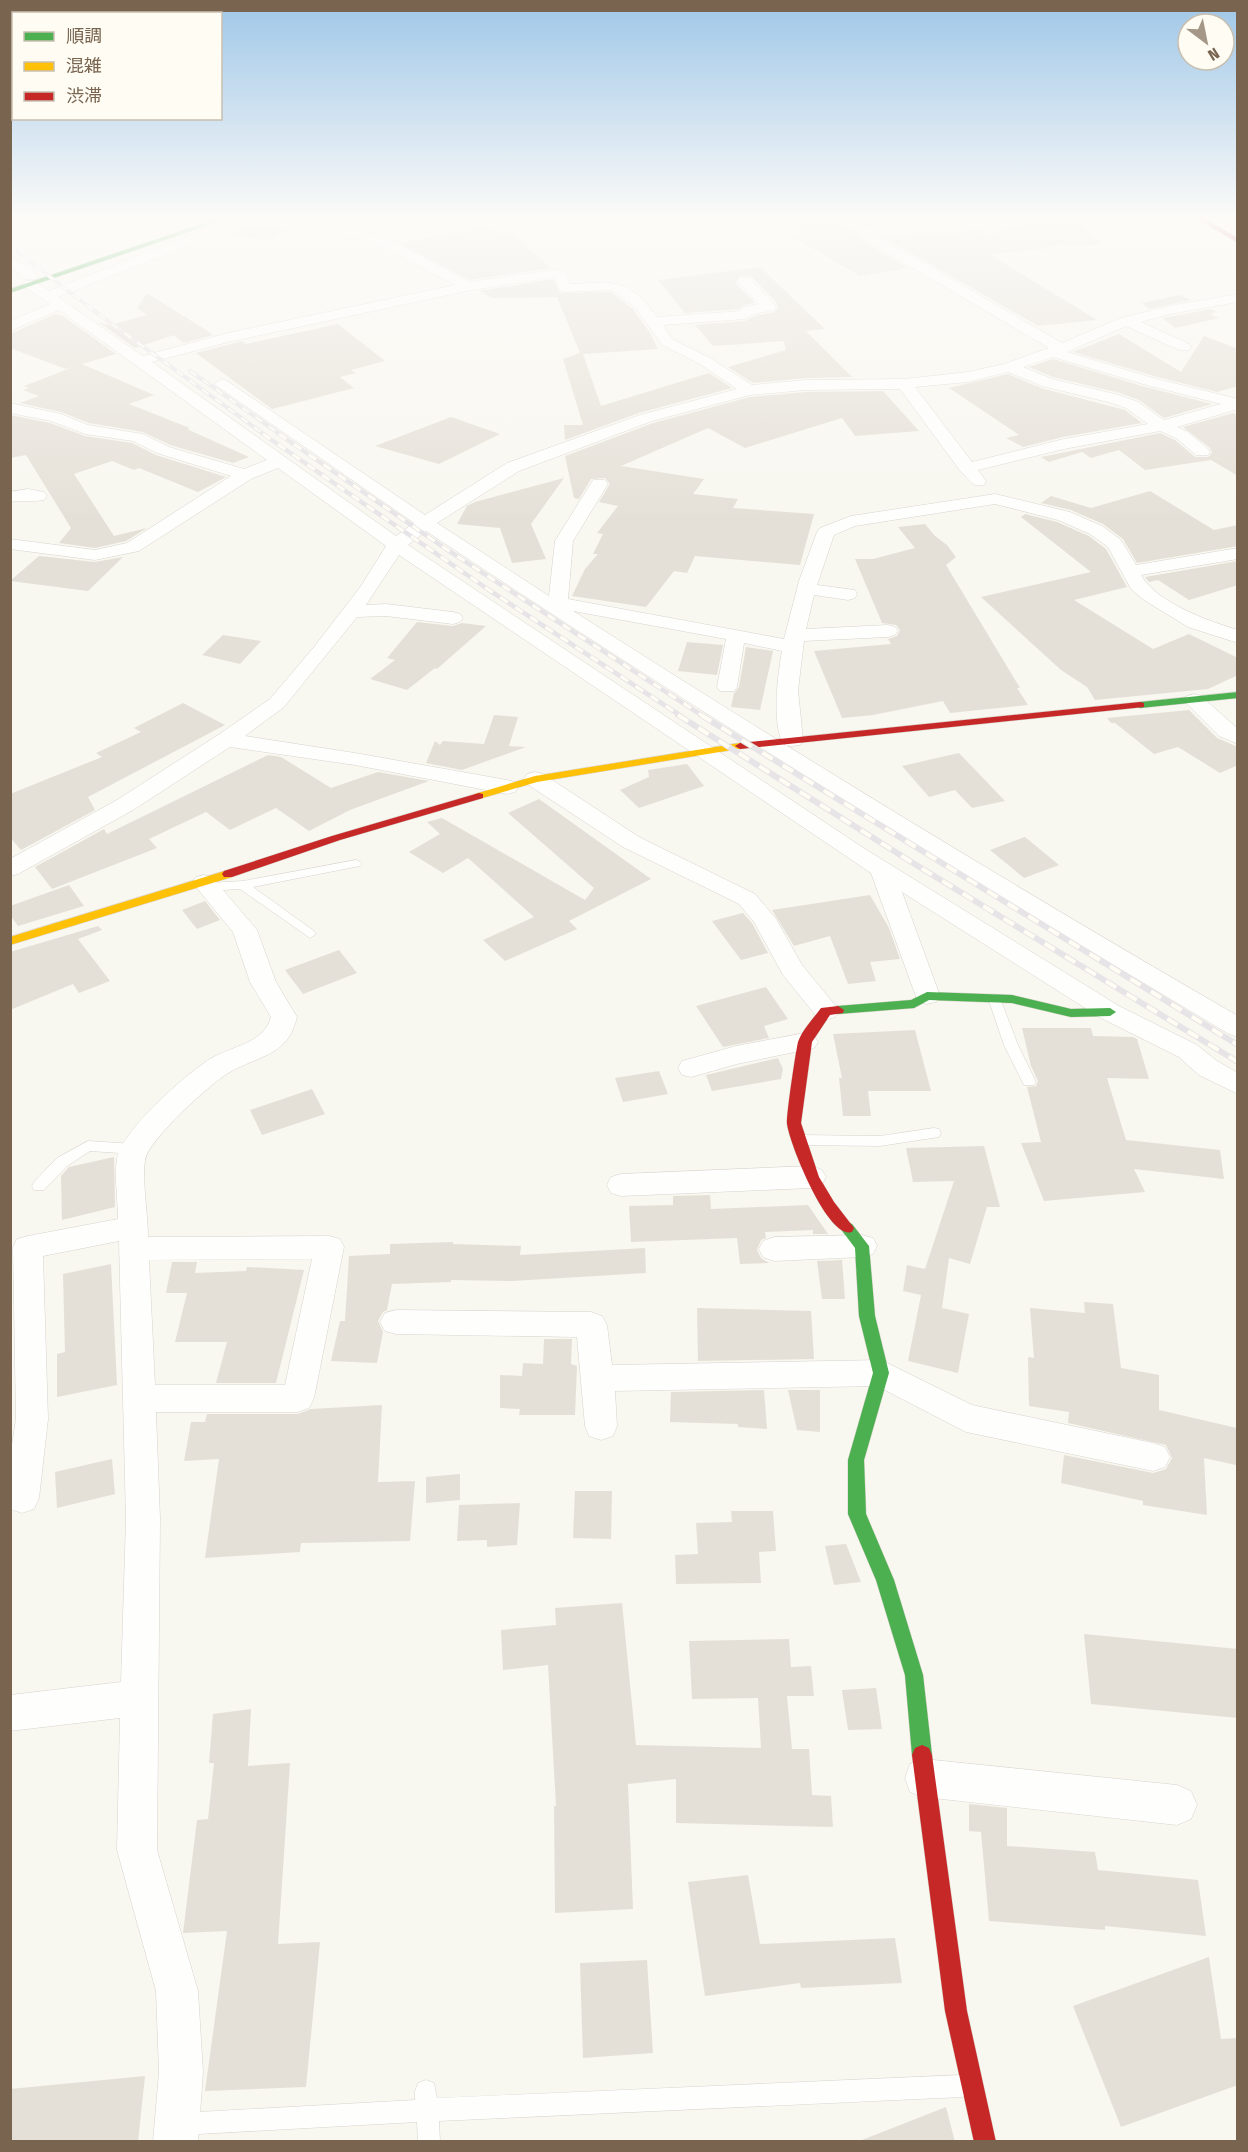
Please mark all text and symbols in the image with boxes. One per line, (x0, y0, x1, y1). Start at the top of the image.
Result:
legend (12, 12, 222, 120)
north arrow (1176, 12, 1236, 72)
text: 順調 (66, 25, 102, 47)
text: N (1205, 44, 1223, 65)
text: 混雑 (66, 55, 102, 77)
text: 渋滞 (66, 85, 102, 107)

